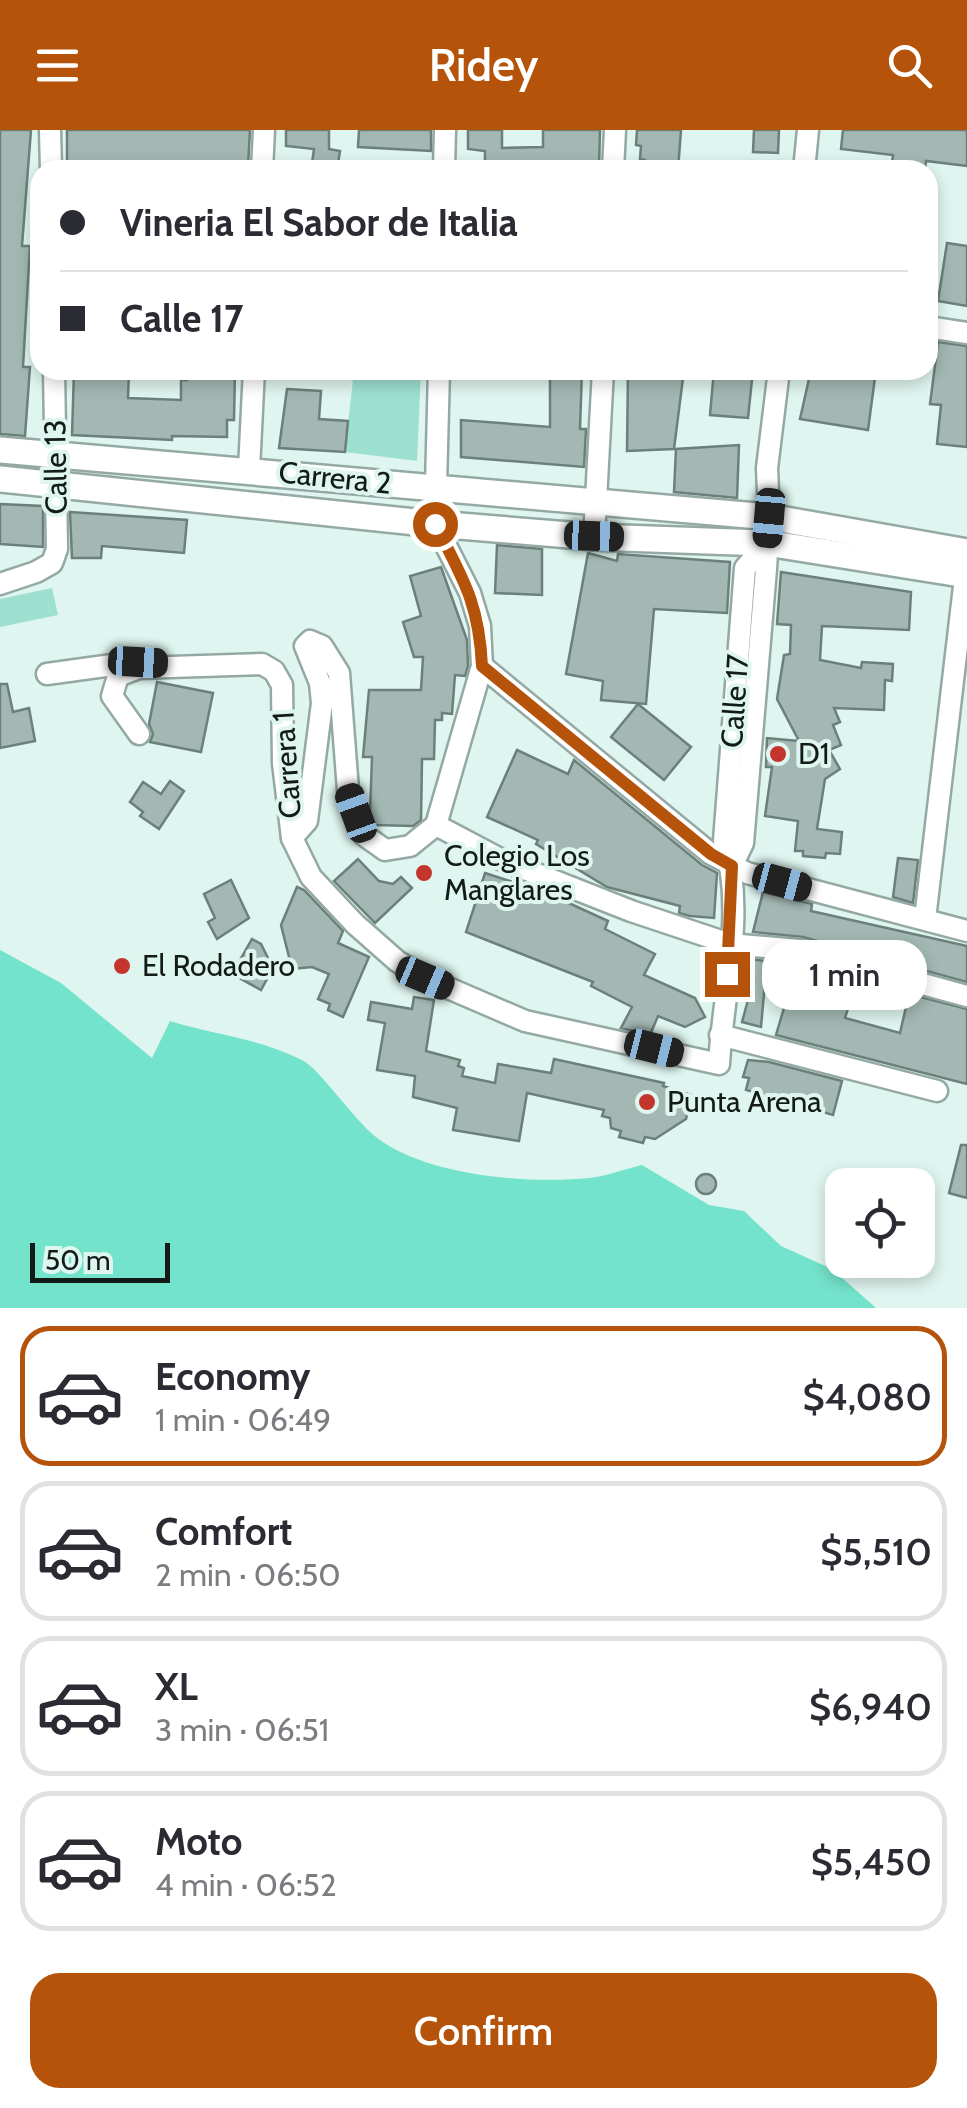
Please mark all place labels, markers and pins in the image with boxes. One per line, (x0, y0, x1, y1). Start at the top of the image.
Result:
place label: D1 (798, 735, 830, 772)
marker: D1 (767, 743, 789, 765)
place label: Colegio Los Manglares (444, 837, 590, 908)
marker: Colegio Los Manglares (413, 862, 435, 884)
place label: El Rodadero (142, 947, 295, 984)
marker: El Rodadero (111, 955, 133, 977)
place label: Punta Arena (667, 1083, 822, 1120)
marker: Punta Arena (636, 1091, 658, 1113)

